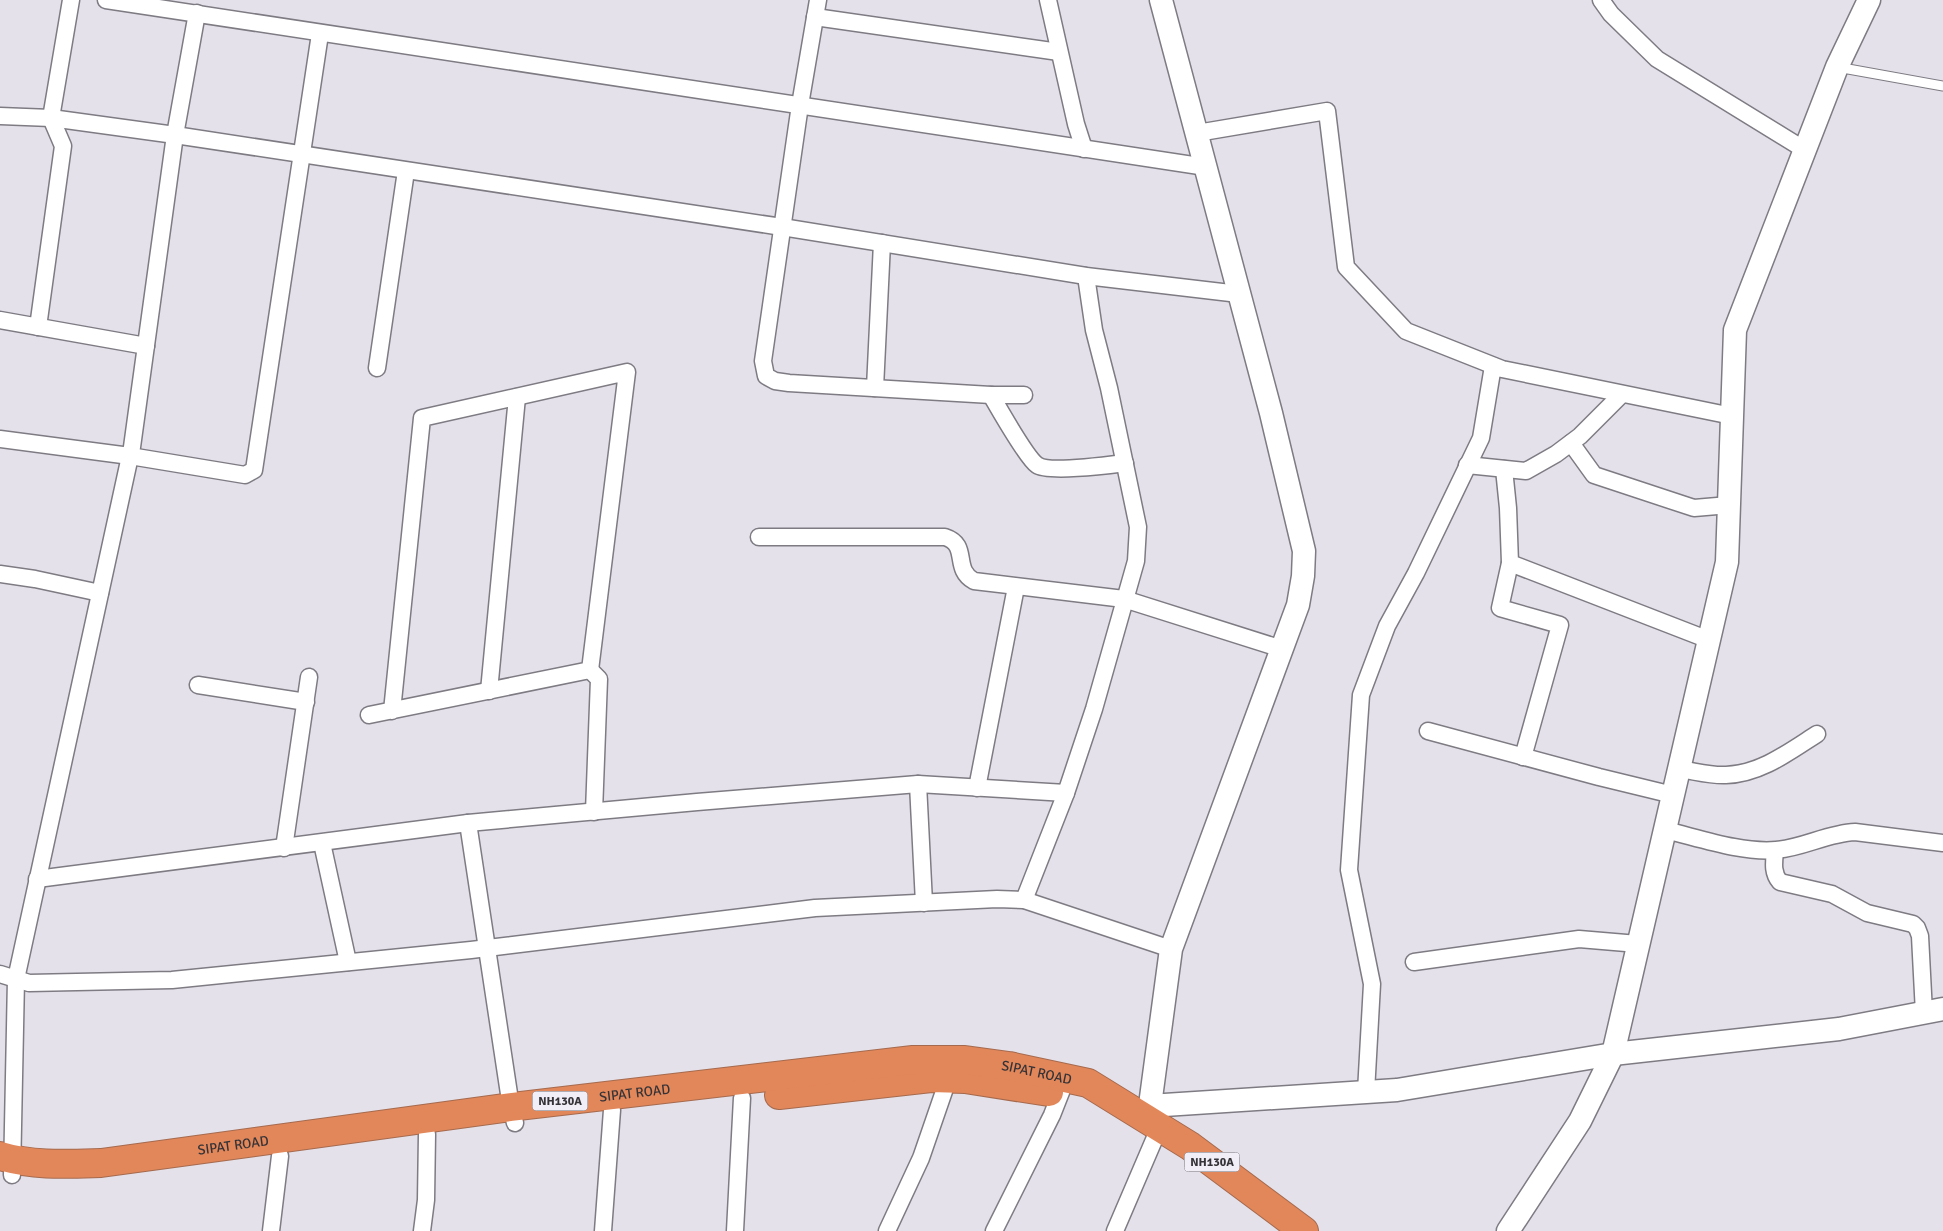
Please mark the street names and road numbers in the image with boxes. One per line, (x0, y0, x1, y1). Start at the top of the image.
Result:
street label: SIPAT ROAD (1000, 1057, 1073, 1088)
street label: SIPAT ROAD (598, 1080, 671, 1105)
road number: NH130A (532, 1092, 588, 1110)
street label: SIPAT ROAD (196, 1132, 270, 1158)
road number: NH130A (1184, 1152, 1240, 1172)

